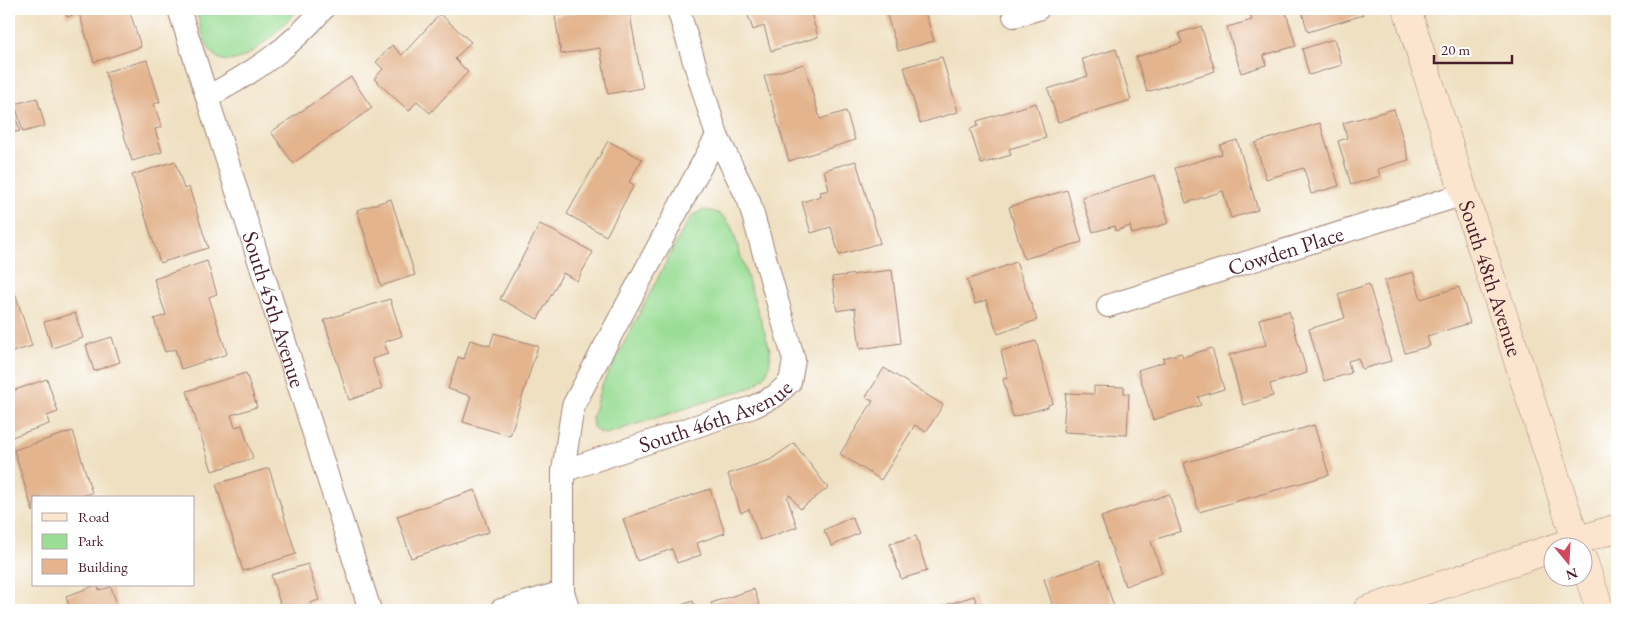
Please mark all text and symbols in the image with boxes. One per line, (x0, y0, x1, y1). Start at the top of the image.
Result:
scale bar (1434, 32, 1511, 64)
text: 20 m (1441, 40, 1470, 59)
street label: South 48th Avenue (1452, 196, 1530, 360)
street label: Cowden Place (1224, 218, 1347, 282)
street label: South 45th Avenue (236, 227, 313, 391)
street label: South 46th Avenue (635, 373, 798, 459)
legend (32, 496, 195, 586)
text: Road (78, 507, 110, 526)
text: Park (78, 531, 105, 550)
north arrow (1544, 536, 1594, 586)
text: Building (78, 557, 128, 576)
text: N (1563, 564, 1580, 585)

